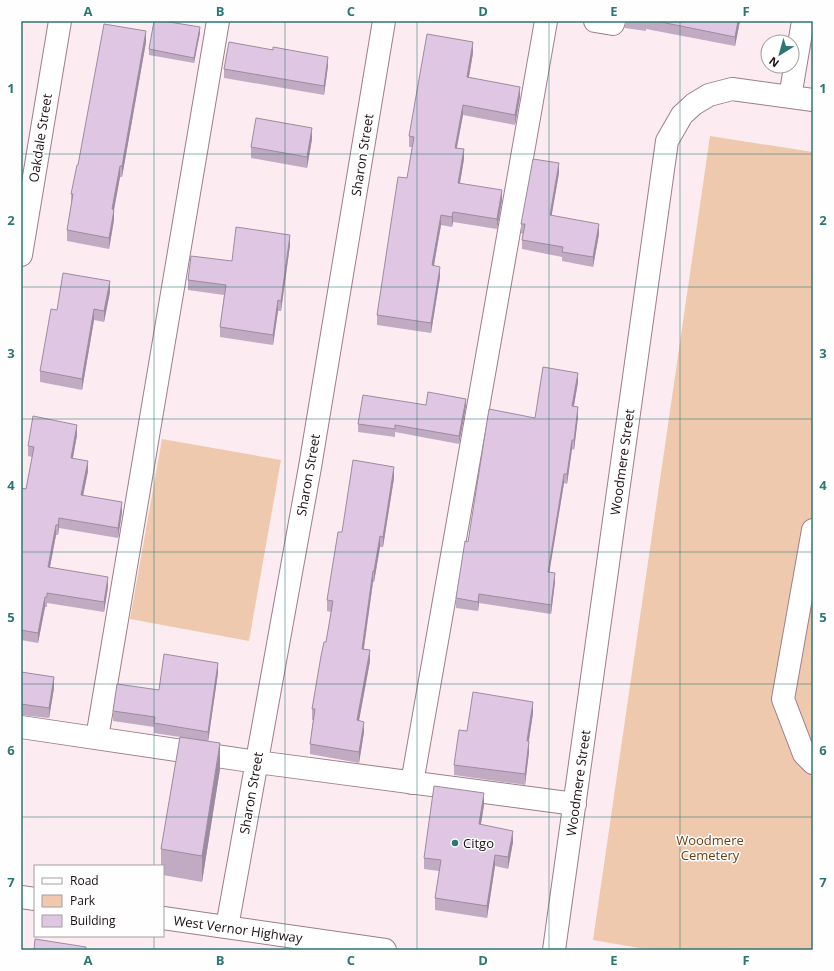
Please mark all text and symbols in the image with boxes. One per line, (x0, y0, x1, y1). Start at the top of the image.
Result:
text: A (84, 2, 93, 20)
text: B (216, 2, 225, 20)
text: C (347, 2, 355, 20)
text: D (478, 2, 488, 20)
text: E (610, 2, 618, 20)
text: F (742, 2, 750, 20)
north arrow (760, 34, 800, 74)
text: N (766, 54, 782, 71)
text: 1 (7, 79, 15, 97)
text: 1 (819, 79, 827, 97)
street label: Oakdale Street (24, 92, 56, 184)
street label: Sharon Street (347, 112, 377, 197)
text: 2 (7, 211, 15, 229)
text: 2 (819, 211, 827, 229)
text: 3 (7, 344, 15, 362)
text: 3 (819, 344, 827, 362)
street label: Woodmere Street (606, 407, 638, 516)
street label: Sharon Street (292, 432, 324, 517)
text: 4 (7, 476, 15, 494)
text: 4 (819, 476, 827, 494)
text: 5 (7, 608, 15, 626)
text: 5 (819, 608, 827, 626)
street label: Woodmere Street (562, 728, 594, 837)
text: 6 (7, 741, 15, 759)
text: 6 (819, 741, 827, 759)
street label: Sharon Street (235, 750, 267, 835)
park label: Woodmere Cemetery (676, 831, 744, 864)
place label: Citgo (463, 834, 494, 852)
marker: Citgo (450, 838, 460, 848)
legend (34, 865, 164, 937)
text: Road (70, 872, 99, 889)
text: 7 (7, 873, 15, 891)
text: 7 (819, 873, 827, 891)
text: Park (70, 892, 96, 909)
street label: West Vernor Highway (172, 911, 304, 947)
text: Building (70, 912, 116, 929)
text: A (84, 951, 93, 969)
text: B (216, 951, 225, 969)
text: C (347, 951, 355, 969)
text: D (478, 951, 488, 969)
text: E (610, 951, 618, 969)
text: F (742, 951, 750, 969)

